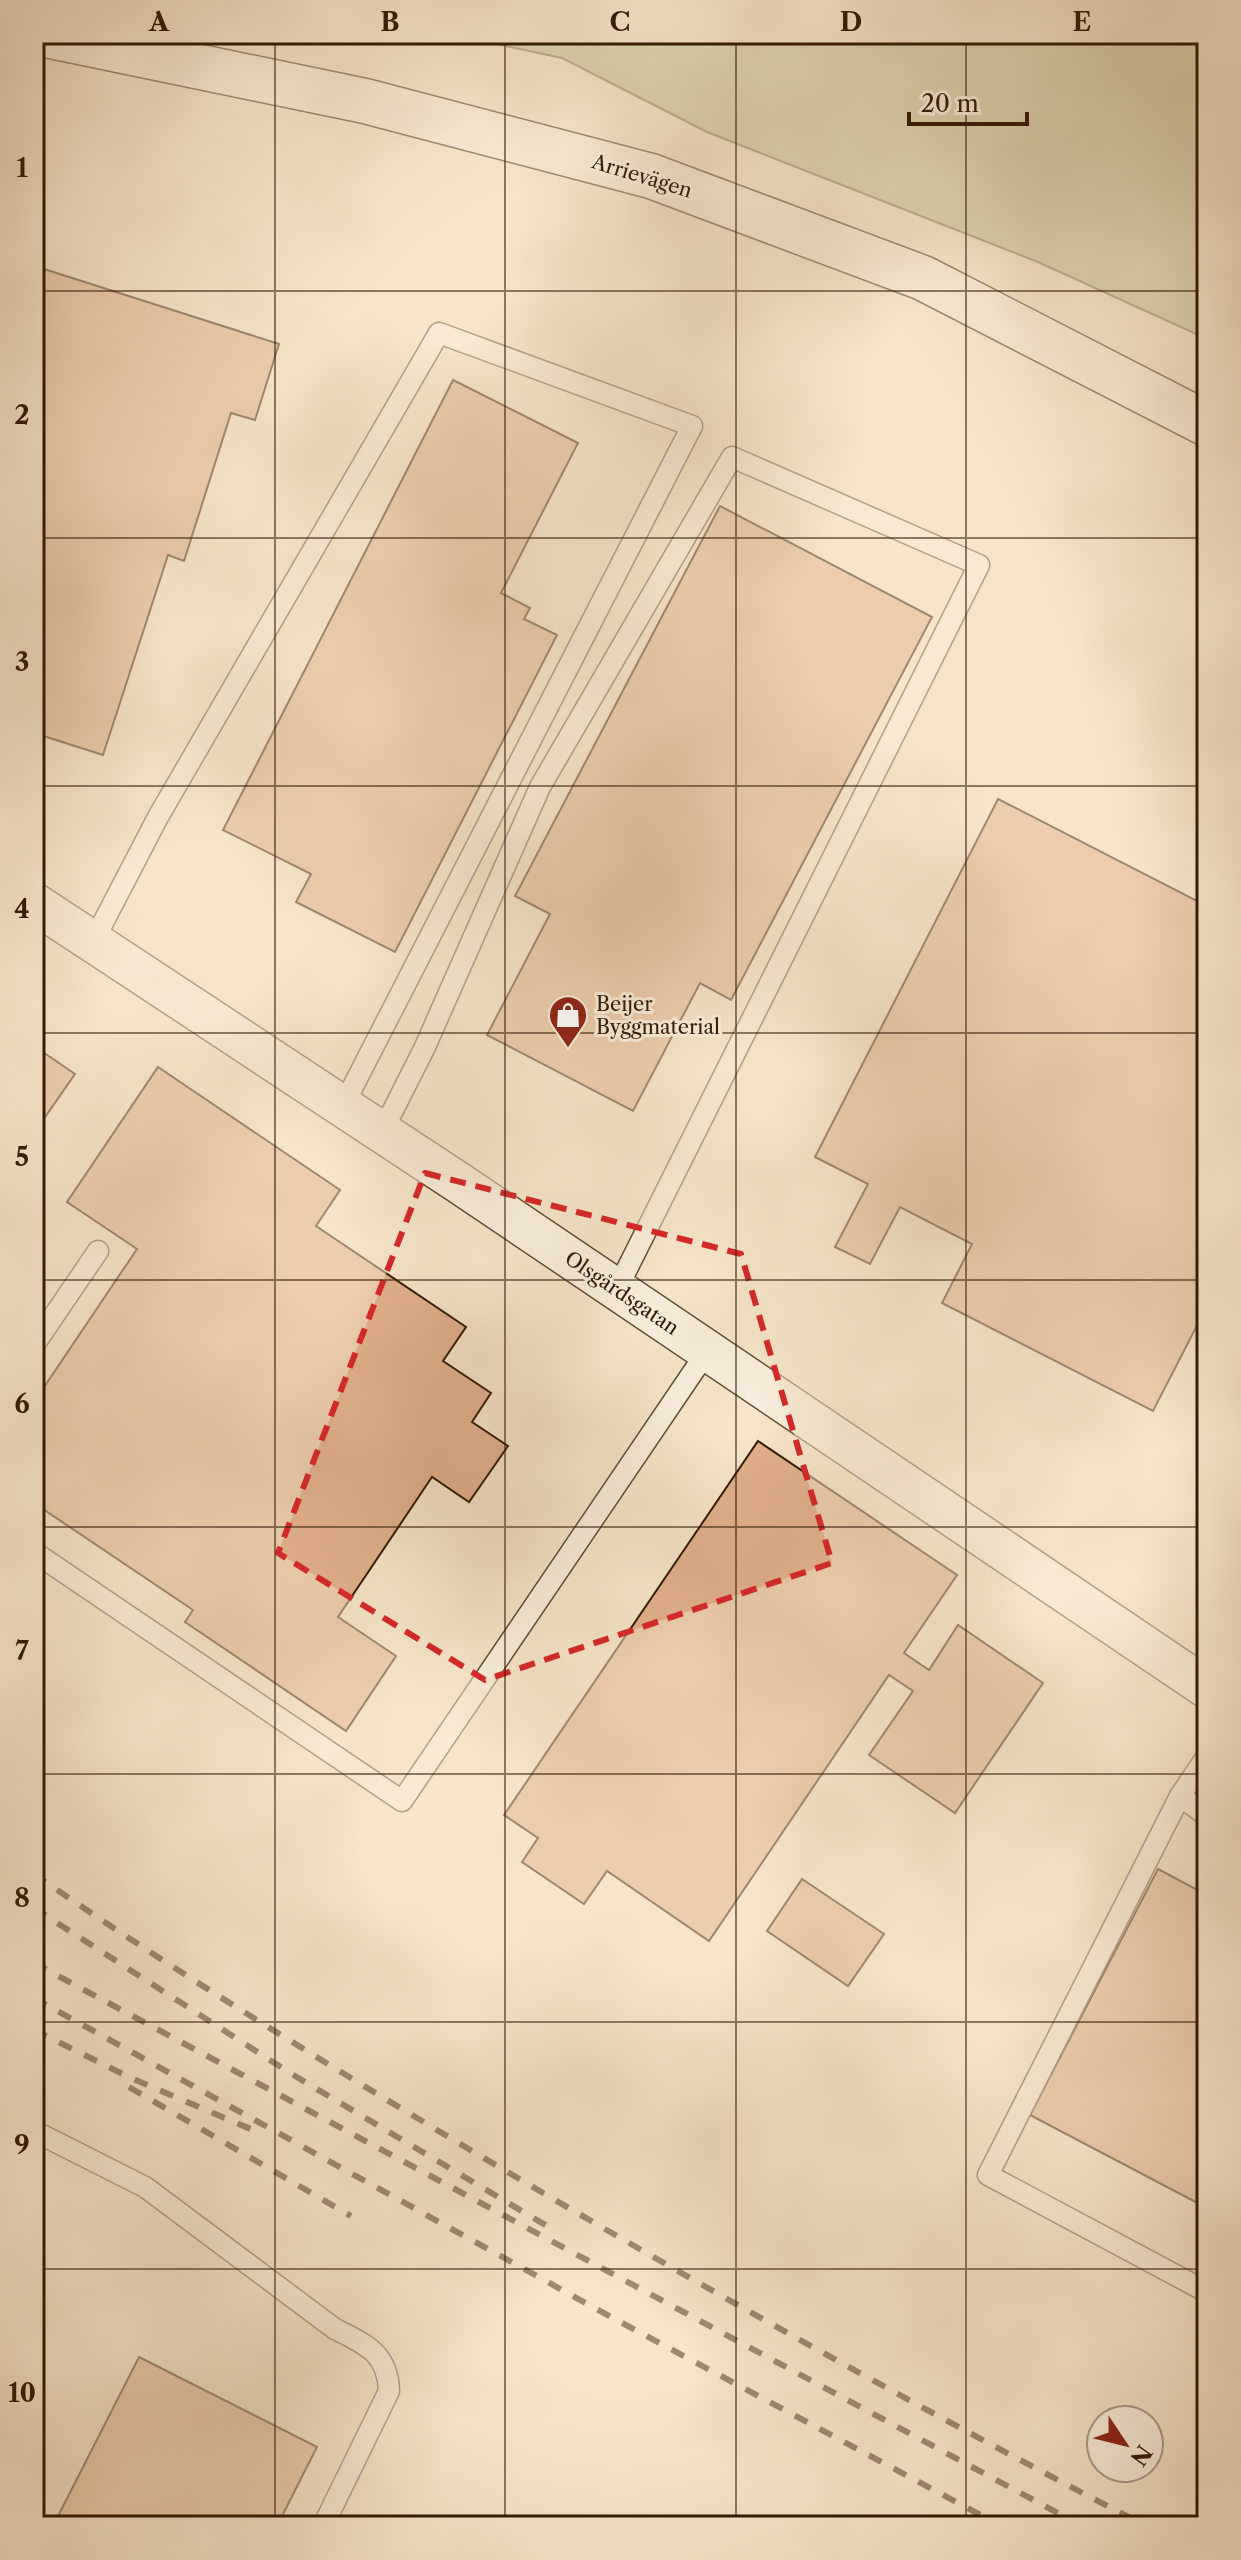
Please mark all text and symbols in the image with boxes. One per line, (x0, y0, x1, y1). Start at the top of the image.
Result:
text: A (148, 6, 170, 38)
text: B (380, 6, 400, 38)
text: C (610, 6, 630, 38)
text: D (840, 6, 862, 38)
text: E (1073, 6, 1091, 38)
scale bar (909, 76, 1027, 126)
text: 20 m (921, 89, 979, 118)
street label: Arrievägen (588, 149, 695, 203)
text: 1 (16, 152, 28, 184)
text: 2 (14, 399, 30, 431)
text: 3 (15, 646, 29, 678)
text: 4 (14, 893, 30, 925)
place label: Beijer Byggmaterial (596, 992, 720, 1039)
shop icon: Beijer Byggmaterial (547, 994, 589, 1049)
text: 5 (15, 1141, 29, 1173)
street label: Olsgårdsgatan (560, 1246, 684, 1340)
text: 6 (14, 1388, 30, 1420)
text: 7 (15, 1635, 29, 1667)
text: 8 (14, 1882, 30, 1914)
text: 9 (14, 2129, 30, 2161)
text: 10 (8, 2377, 36, 2409)
north arrow (1085, 2404, 1165, 2484)
text: N (1124, 2440, 1158, 2471)

